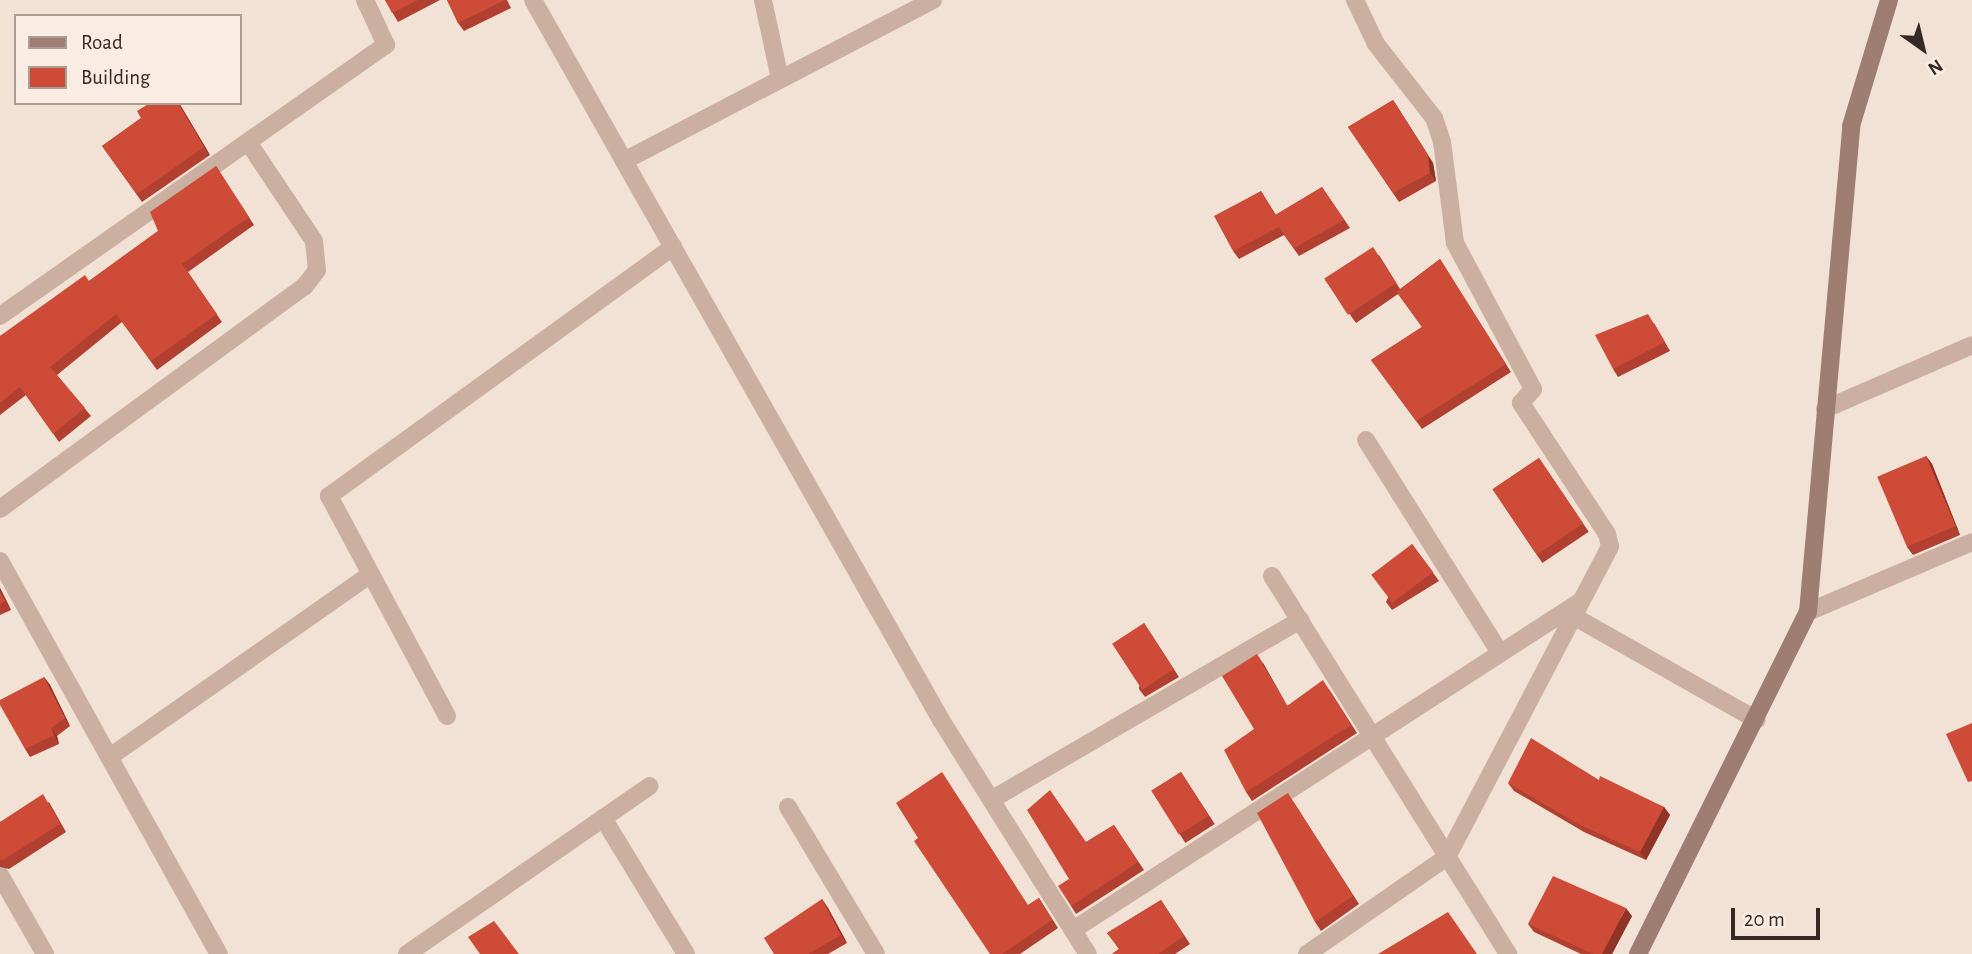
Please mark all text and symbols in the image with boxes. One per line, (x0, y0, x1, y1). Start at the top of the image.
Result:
legend (14, 14, 242, 105)
north arrow (1888, 14, 1958, 84)
text: Road (81, 32, 123, 53)
text: N (1924, 55, 1946, 78)
text: Building (81, 67, 150, 88)
scale bar (1734, 894, 1823, 938)
text: 20 m (1744, 909, 1785, 930)

